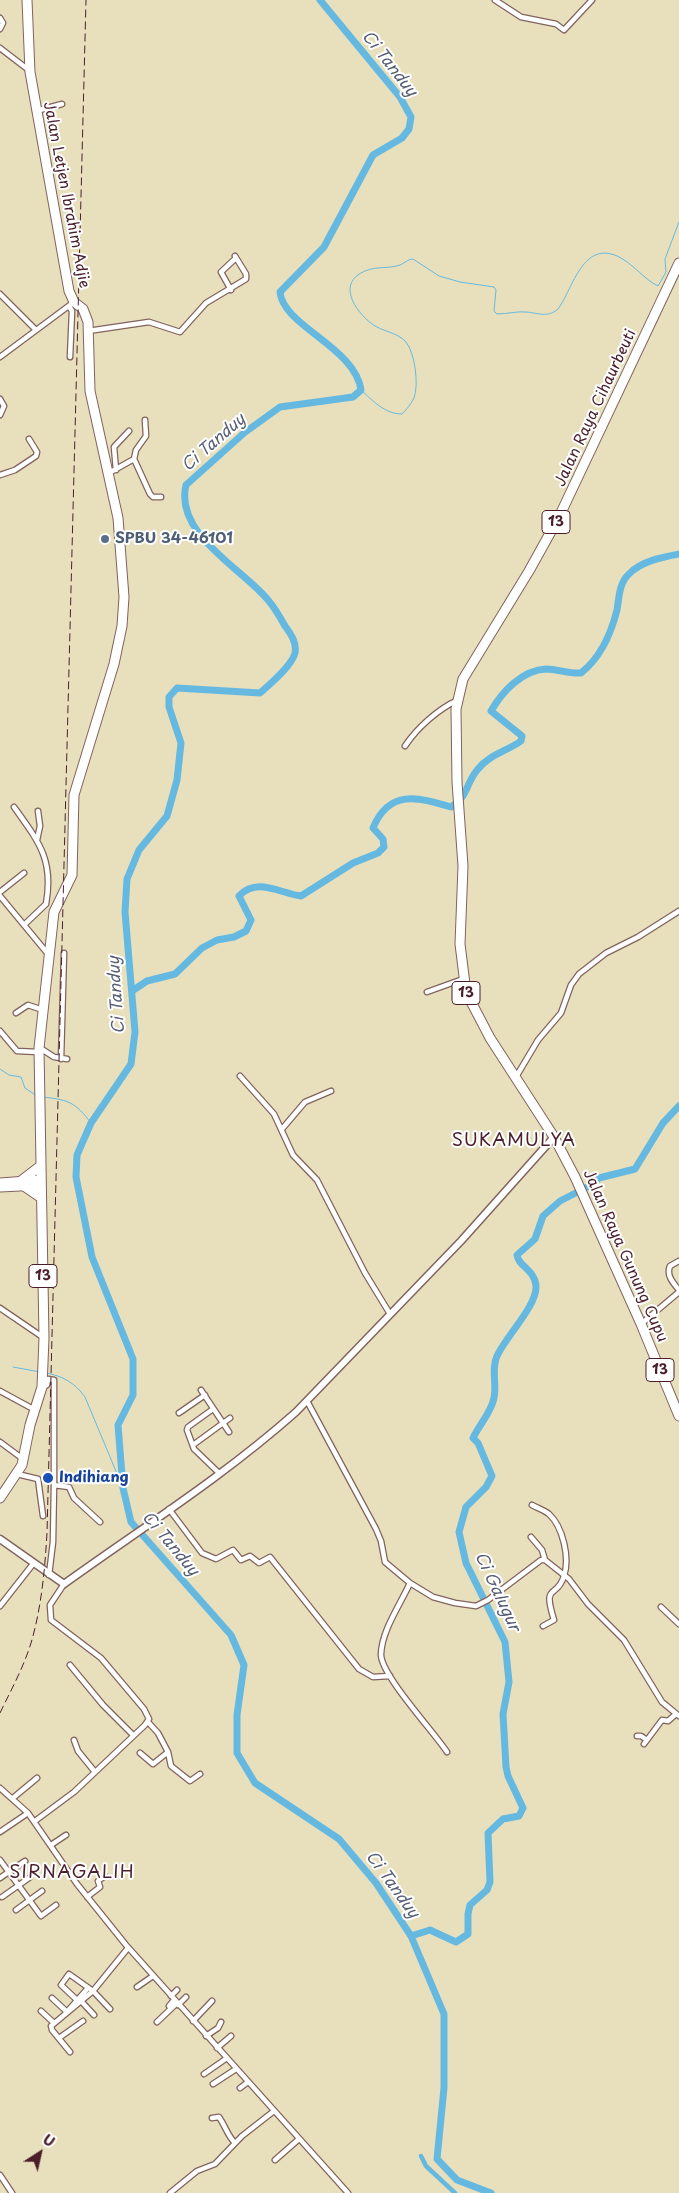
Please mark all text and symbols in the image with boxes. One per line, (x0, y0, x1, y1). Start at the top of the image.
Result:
water label: Ci Tanduy (357, 27, 421, 101)
street label: Jalan Letjen Ibrahim Adjie (39, 100, 93, 290)
street label: Jalan Raya Cihaurbeuti (552, 327, 640, 489)
water label: Ci Tanduy (178, 410, 250, 476)
road number: 13 (542, 511, 570, 534)
place label: SPBU 34-46101 (115, 530, 233, 548)
marker: SPBU 34-46101 (99, 533, 111, 545)
water label: Ci Tanduy (105, 955, 129, 1035)
road number: 13 (452, 981, 480, 1004)
district label: SUKAMULYA (450, 1130, 578, 1152)
street label: Jalan Raya Gunung Cupu (579, 1167, 671, 1345)
road number: 13 (29, 1264, 57, 1288)
road number: 13 (646, 1358, 674, 1382)
place label: Indihiang (59, 1469, 129, 1487)
marker: Indihiang (41, 1471, 55, 1485)
water label: Ci Tanduy (138, 1508, 202, 1580)
water label: Ci Galugur (470, 1549, 524, 1635)
water label: Ci Tanduy (361, 1848, 423, 1922)
district label: SIRNAGALIH (9, 1862, 135, 1884)
north arrow (15, 2128, 65, 2178)
text: U (39, 2129, 59, 2152)

